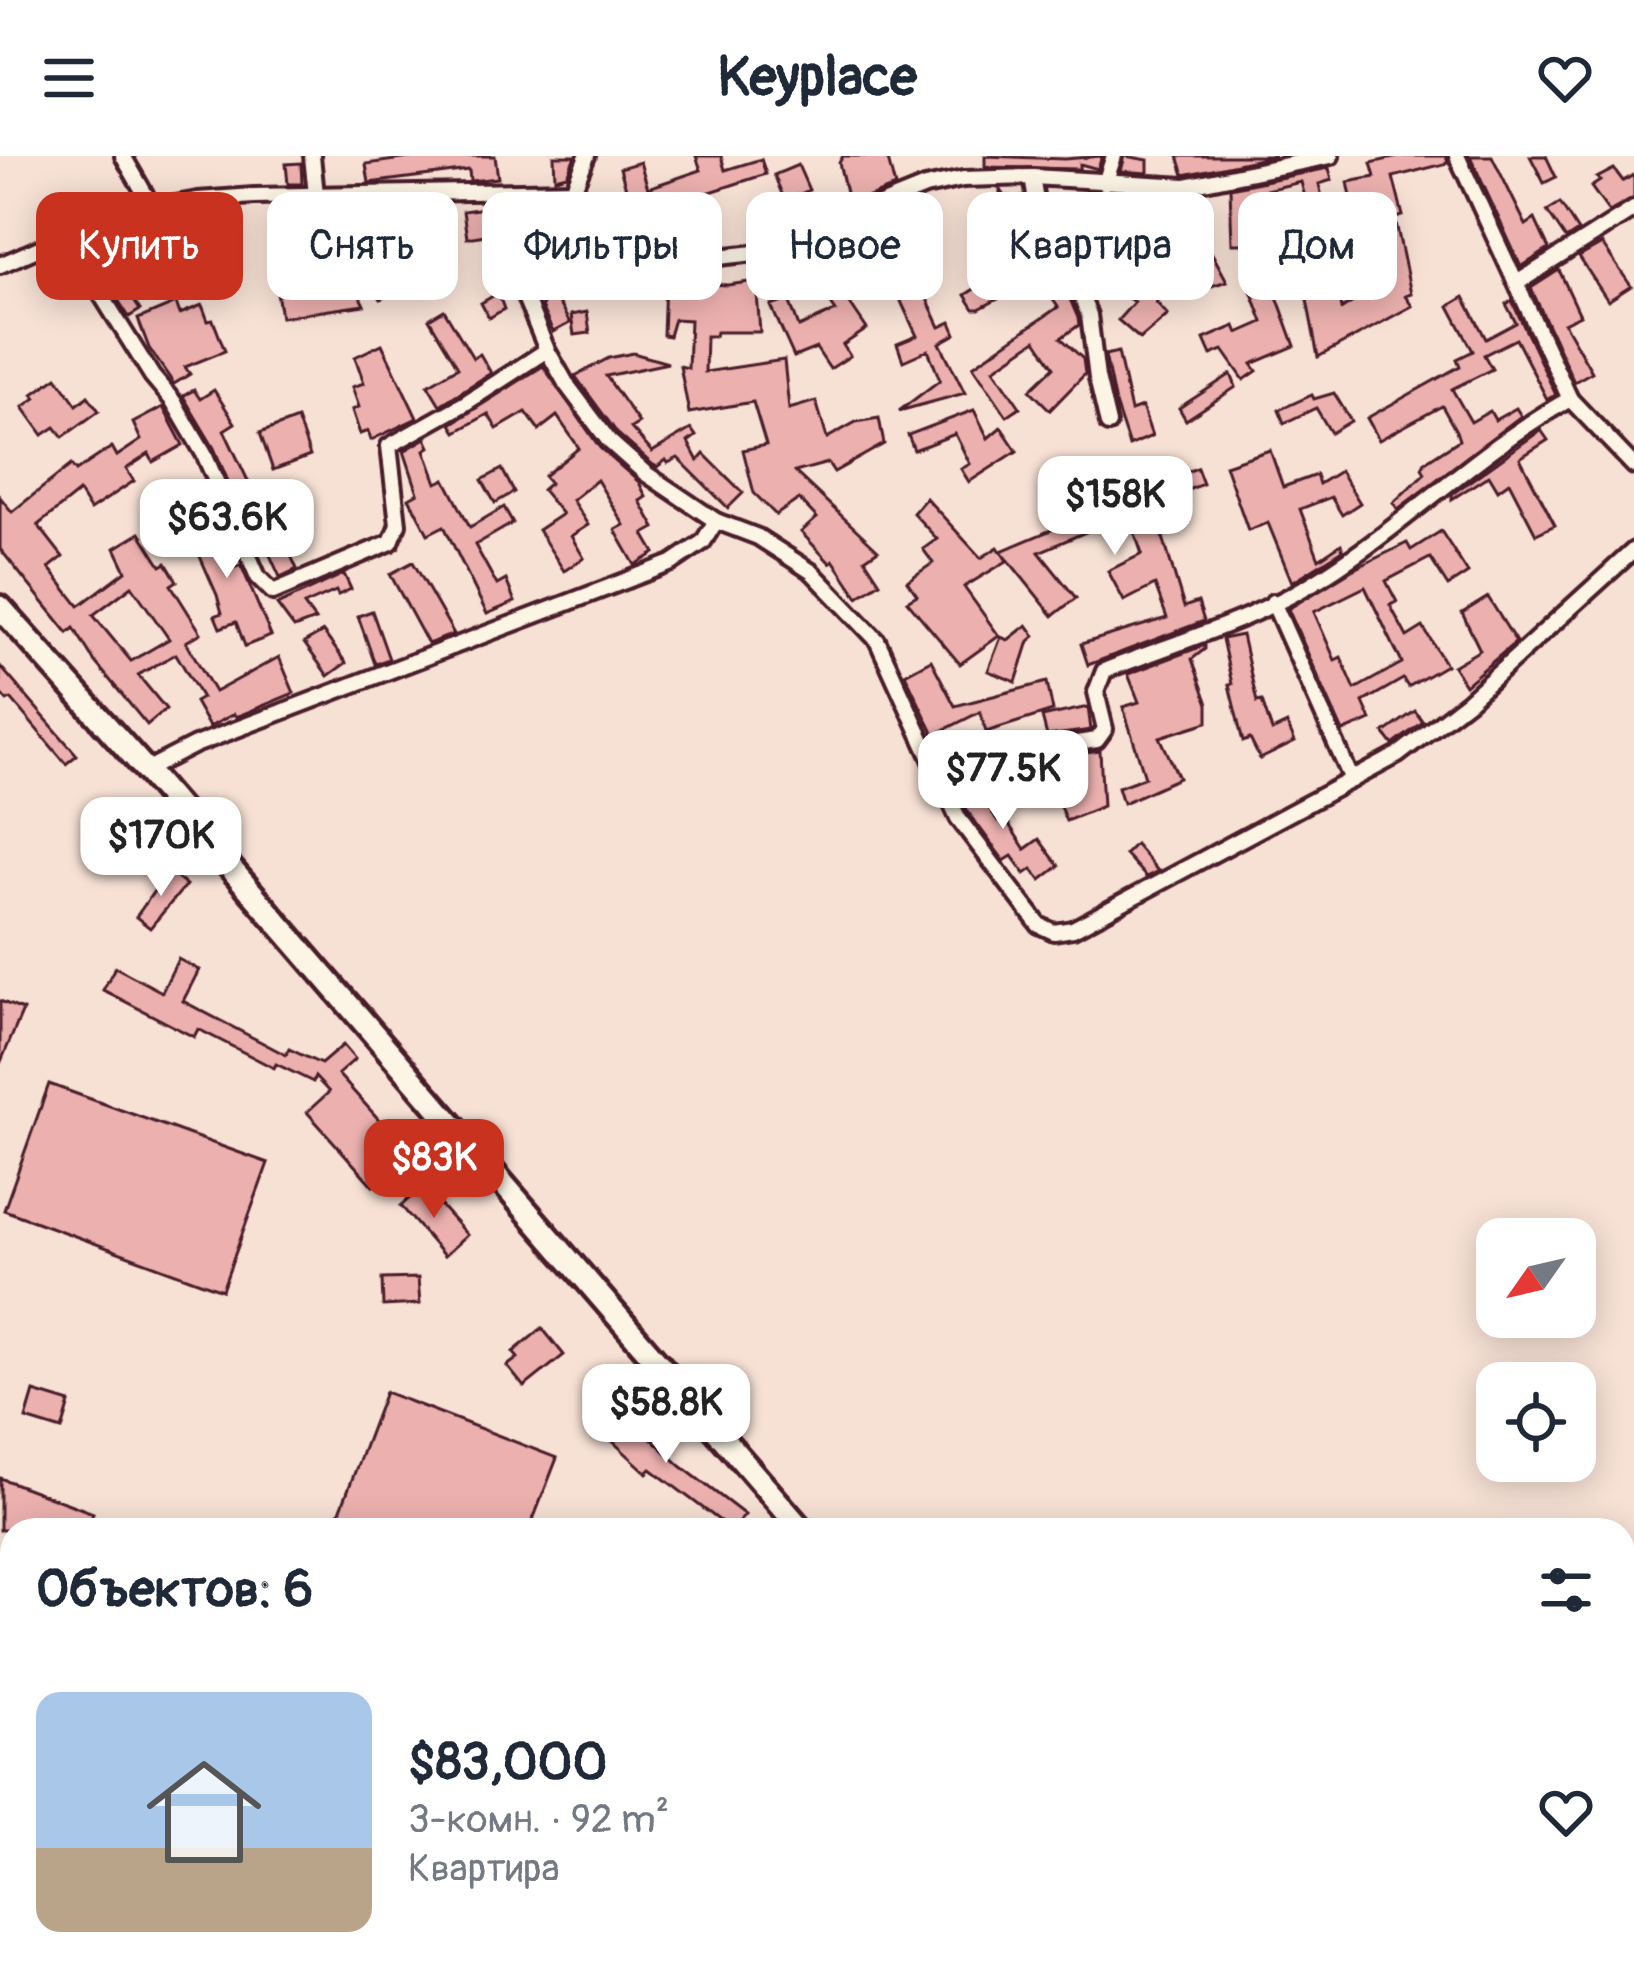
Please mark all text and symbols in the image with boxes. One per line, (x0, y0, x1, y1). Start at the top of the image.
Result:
text: Keyplace (717, 44, 917, 112)
icon: menu (36, 45, 102, 111)
icon: heart (1532, 45, 1598, 111)
chip: Купить (36, 192, 243, 300)
chip: Снять (267, 192, 458, 300)
chip: Фильтры (482, 192, 722, 300)
chip: Новое (746, 192, 943, 300)
chip: Квартира (967, 192, 1214, 300)
chip: Дом (1238, 192, 1397, 300)
pin: $158K (1031, 456, 1199, 558)
text: $158K (1065, 470, 1165, 519)
pin: $63.6K (129, 479, 325, 581)
text: $63.6K (167, 493, 287, 542)
pin: $77.5K (905, 730, 1101, 832)
text: $77.5K (945, 744, 1061, 793)
pin: $170K (77, 797, 245, 899)
text: $170K (107, 811, 215, 860)
pin: $83K (363, 1119, 505, 1221)
text: $83K (391, 1133, 477, 1182)
north arrow (1476, 1218, 1596, 1338)
map controls (1476, 1218, 1596, 1482)
button: locate (1476, 1362, 1596, 1482)
pin: $58.8K (568, 1364, 764, 1466)
text: $58.8K (609, 1378, 723, 1427)
icon: filters (1533, 1557, 1599, 1623)
text: Объектов: 6 (36, 1558, 313, 1622)
text: $83,000 (408, 1731, 607, 1795)
icon: home (132, 1740, 276, 1884)
icon: heart (1533, 1779, 1599, 1845)
text: 3-комн. · 92 m² (408, 1795, 669, 1844)
text: Квартира (408, 1844, 560, 1893)

